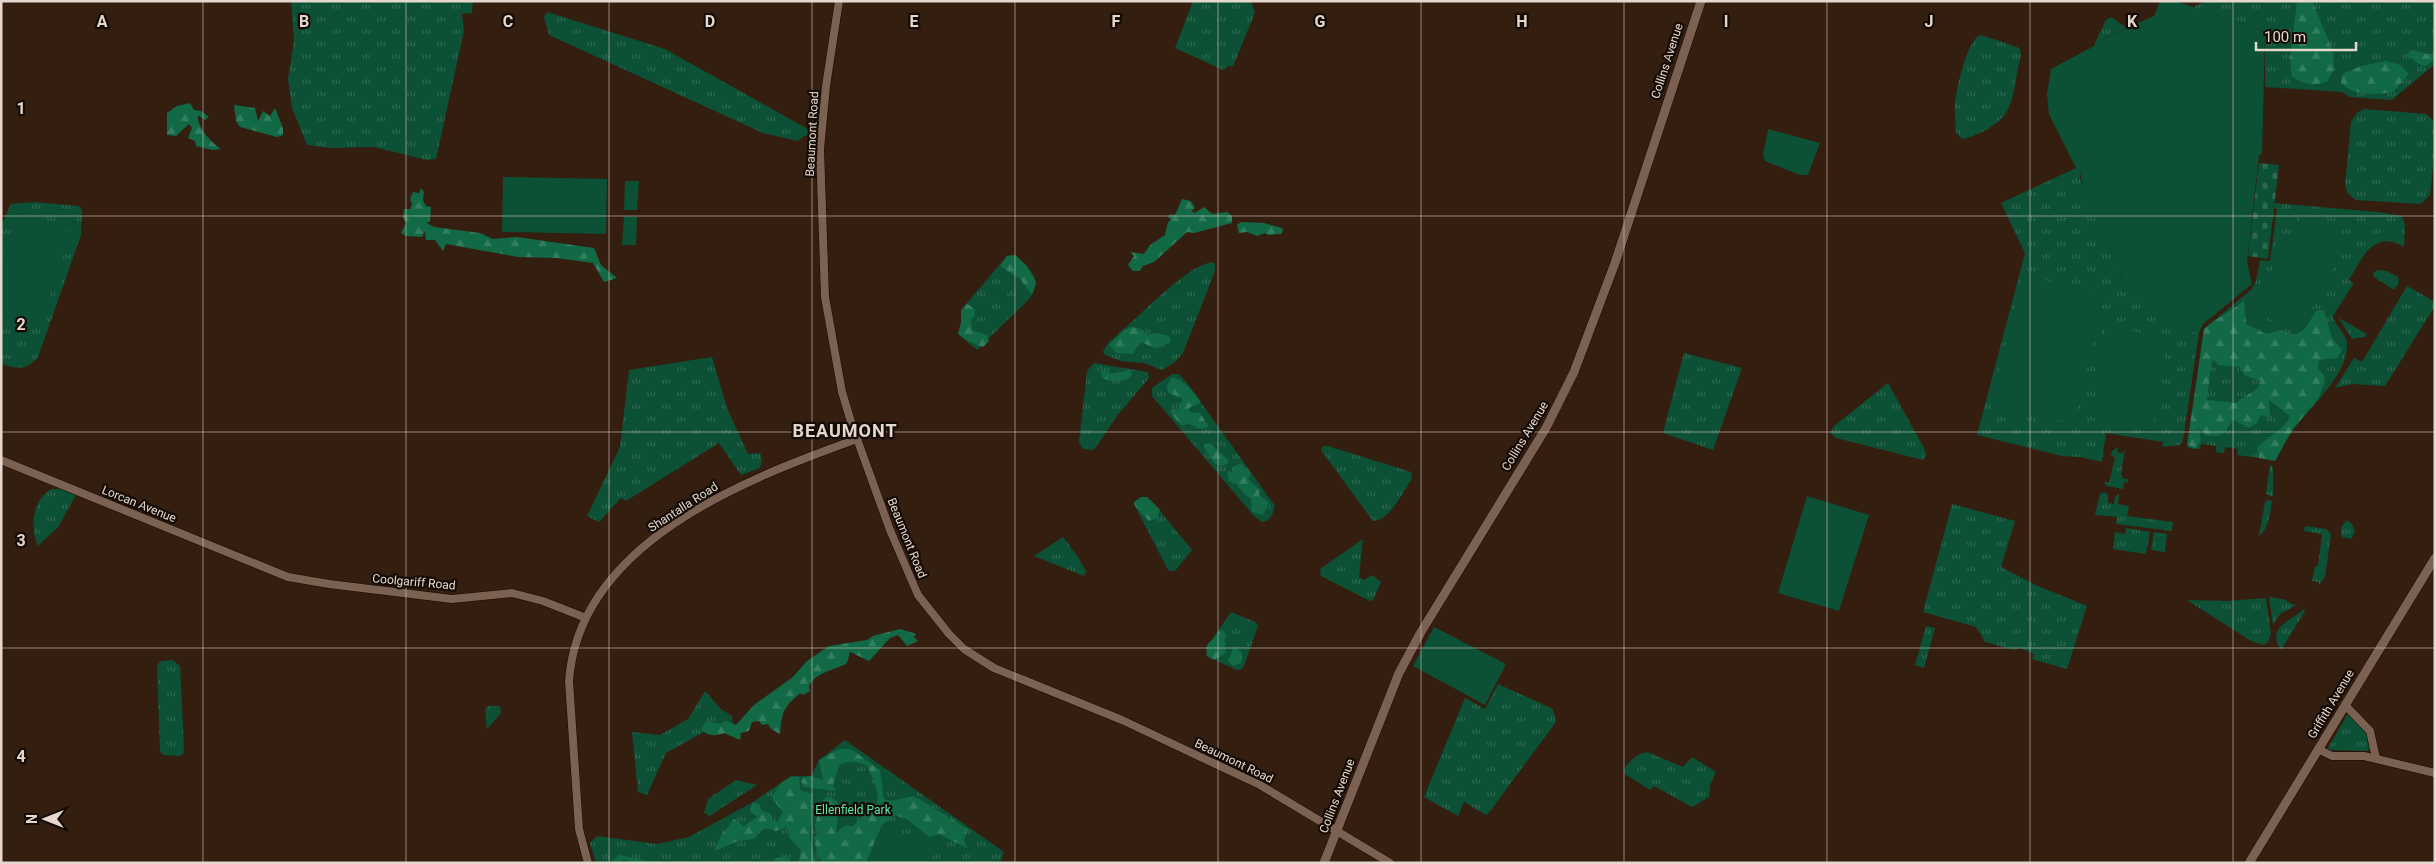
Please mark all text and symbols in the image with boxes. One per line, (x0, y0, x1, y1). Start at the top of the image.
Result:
text: A (97, 12, 108, 31)
text: B (299, 12, 309, 31)
text: C (503, 12, 513, 31)
text: D (705, 12, 715, 31)
text: E (910, 12, 919, 31)
text: F (1112, 12, 1121, 31)
text: G (1315, 12, 1326, 31)
text: H (1516, 12, 1528, 31)
text: I (1724, 12, 1728, 31)
text: J (1925, 12, 1933, 31)
text: K (2127, 12, 2138, 31)
scale bar (2256, 20, 2356, 52)
street label: Collins Avenue (1648, 22, 1686, 100)
text: 100 m (2264, 28, 2306, 46)
street label: Beaumont Road (803, 91, 821, 177)
text: 1 (16, 99, 26, 118)
text: 2 (16, 315, 26, 334)
street label: Collins Avenue (1499, 399, 1551, 473)
district label: BEAUMONT (792, 420, 898, 441)
street label: Shantalla Road (646, 479, 720, 535)
street label: Lorcan Avenue (100, 483, 178, 525)
street label: Beaumont Road (885, 496, 929, 580)
text: 3 (16, 531, 26, 550)
street label: Coolgariff Road (372, 571, 456, 593)
street label: Griffith Avenue (2305, 667, 2357, 741)
street label: Beaumont Road (1193, 736, 1275, 786)
text: 4 (16, 747, 26, 766)
street label: Collins Avenue (1316, 757, 1358, 835)
north arrow (20, 794, 70, 844)
park label: Ellenfield Park (815, 803, 892, 817)
text: N (24, 814, 40, 824)

